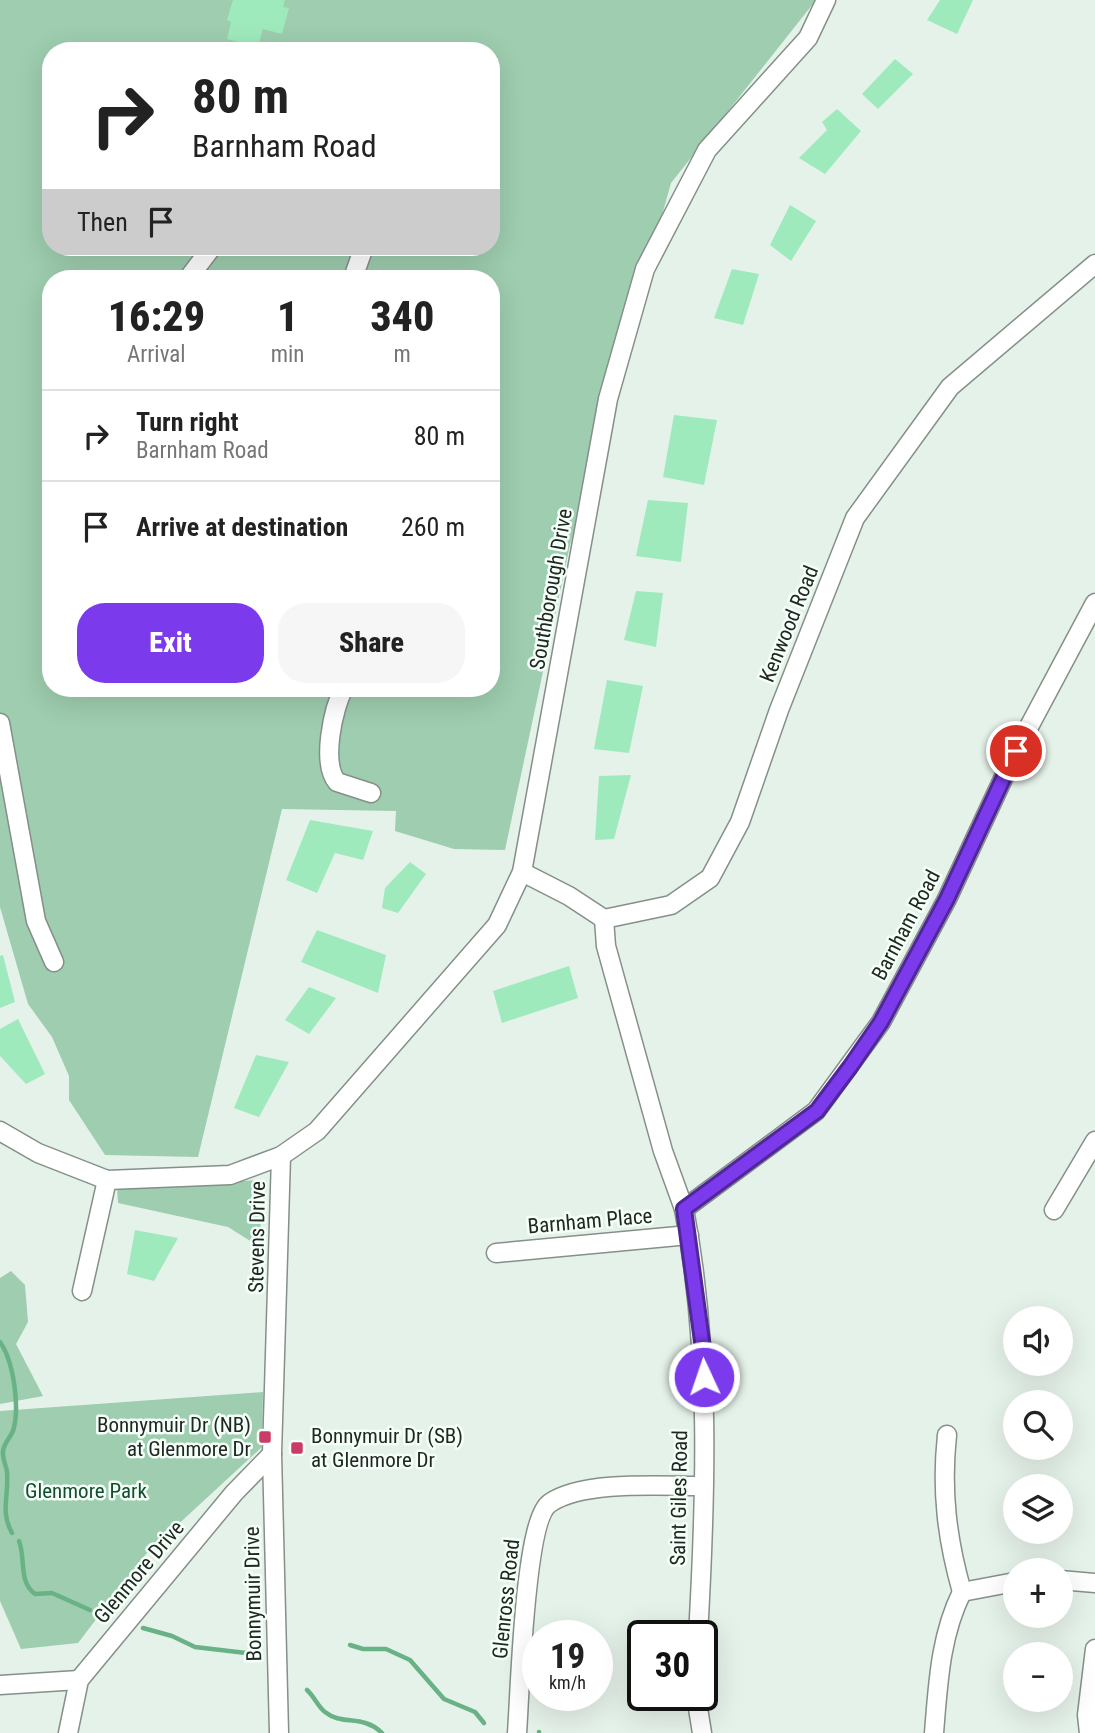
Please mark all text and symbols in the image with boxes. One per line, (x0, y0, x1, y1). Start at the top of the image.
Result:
text: 80 m (192, 68, 289, 125)
icon: right (77, 70, 168, 161)
text: Barnham Road (192, 127, 377, 165)
icon: arrive (142, 203, 180, 241)
text: Then (77, 207, 128, 237)
text: 16:29 (108, 292, 205, 341)
text: 1 (277, 292, 298, 341)
text: 340 (370, 292, 434, 341)
text: Arrival (127, 341, 186, 368)
text: min (271, 341, 304, 368)
text: m (394, 341, 411, 368)
text: Turn right (136, 407, 238, 437)
icon: right (77, 417, 115, 455)
text: 80 m (414, 421, 465, 451)
text: Barnham Road (136, 437, 269, 464)
street label: Southborough Drive (525, 507, 577, 671)
icon: arrive (77, 508, 115, 546)
text: Arrive at destination (136, 512, 348, 542)
text: 260 m (401, 512, 465, 542)
street label: Kenwood Road (755, 562, 823, 686)
button: Exit (77, 603, 264, 683)
button: Share (278, 603, 465, 683)
pin (986, 721, 1046, 781)
icon: arrive (997, 732, 1035, 770)
street label: Barnham Road (867, 866, 945, 984)
street label: Stevens Drive (244, 1181, 270, 1293)
street label: Barnham Place (527, 1204, 653, 1238)
map controls (1003, 1306, 1073, 1712)
button: sound (1003, 1306, 1073, 1376)
position arrow (667, 1340, 741, 1414)
button: search (1003, 1390, 1073, 1460)
place label: Bonnymuir Dr (NB) at Glenmore Dr (97, 1413, 251, 1461)
place label: Bonnymuir Dr (SB) at Glenmore Dr (311, 1424, 463, 1472)
marker: Bonnymuir Dr (NB) at Glenmore Dr (257, 1429, 273, 1445)
street label: Saint Giles Road (666, 1430, 692, 1566)
marker: Bonnymuir Dr (SB) at Glenmore Dr (289, 1440, 305, 1456)
button: layers (1003, 1474, 1073, 1544)
park label: Glenmore Park (25, 1479, 147, 1503)
street label: Glenmore Drive (89, 1516, 189, 1628)
street label: Bonnymuir Drive (240, 1526, 266, 1662)
street label: Glenross Road (488, 1538, 524, 1660)
button: + (1003, 1558, 1073, 1628)
speed limit sign: 30 (627, 1620, 718, 1711)
text: 19 (550, 1636, 585, 1677)
button: − (1003, 1642, 1073, 1712)
text: km/h (549, 1672, 586, 1693)

